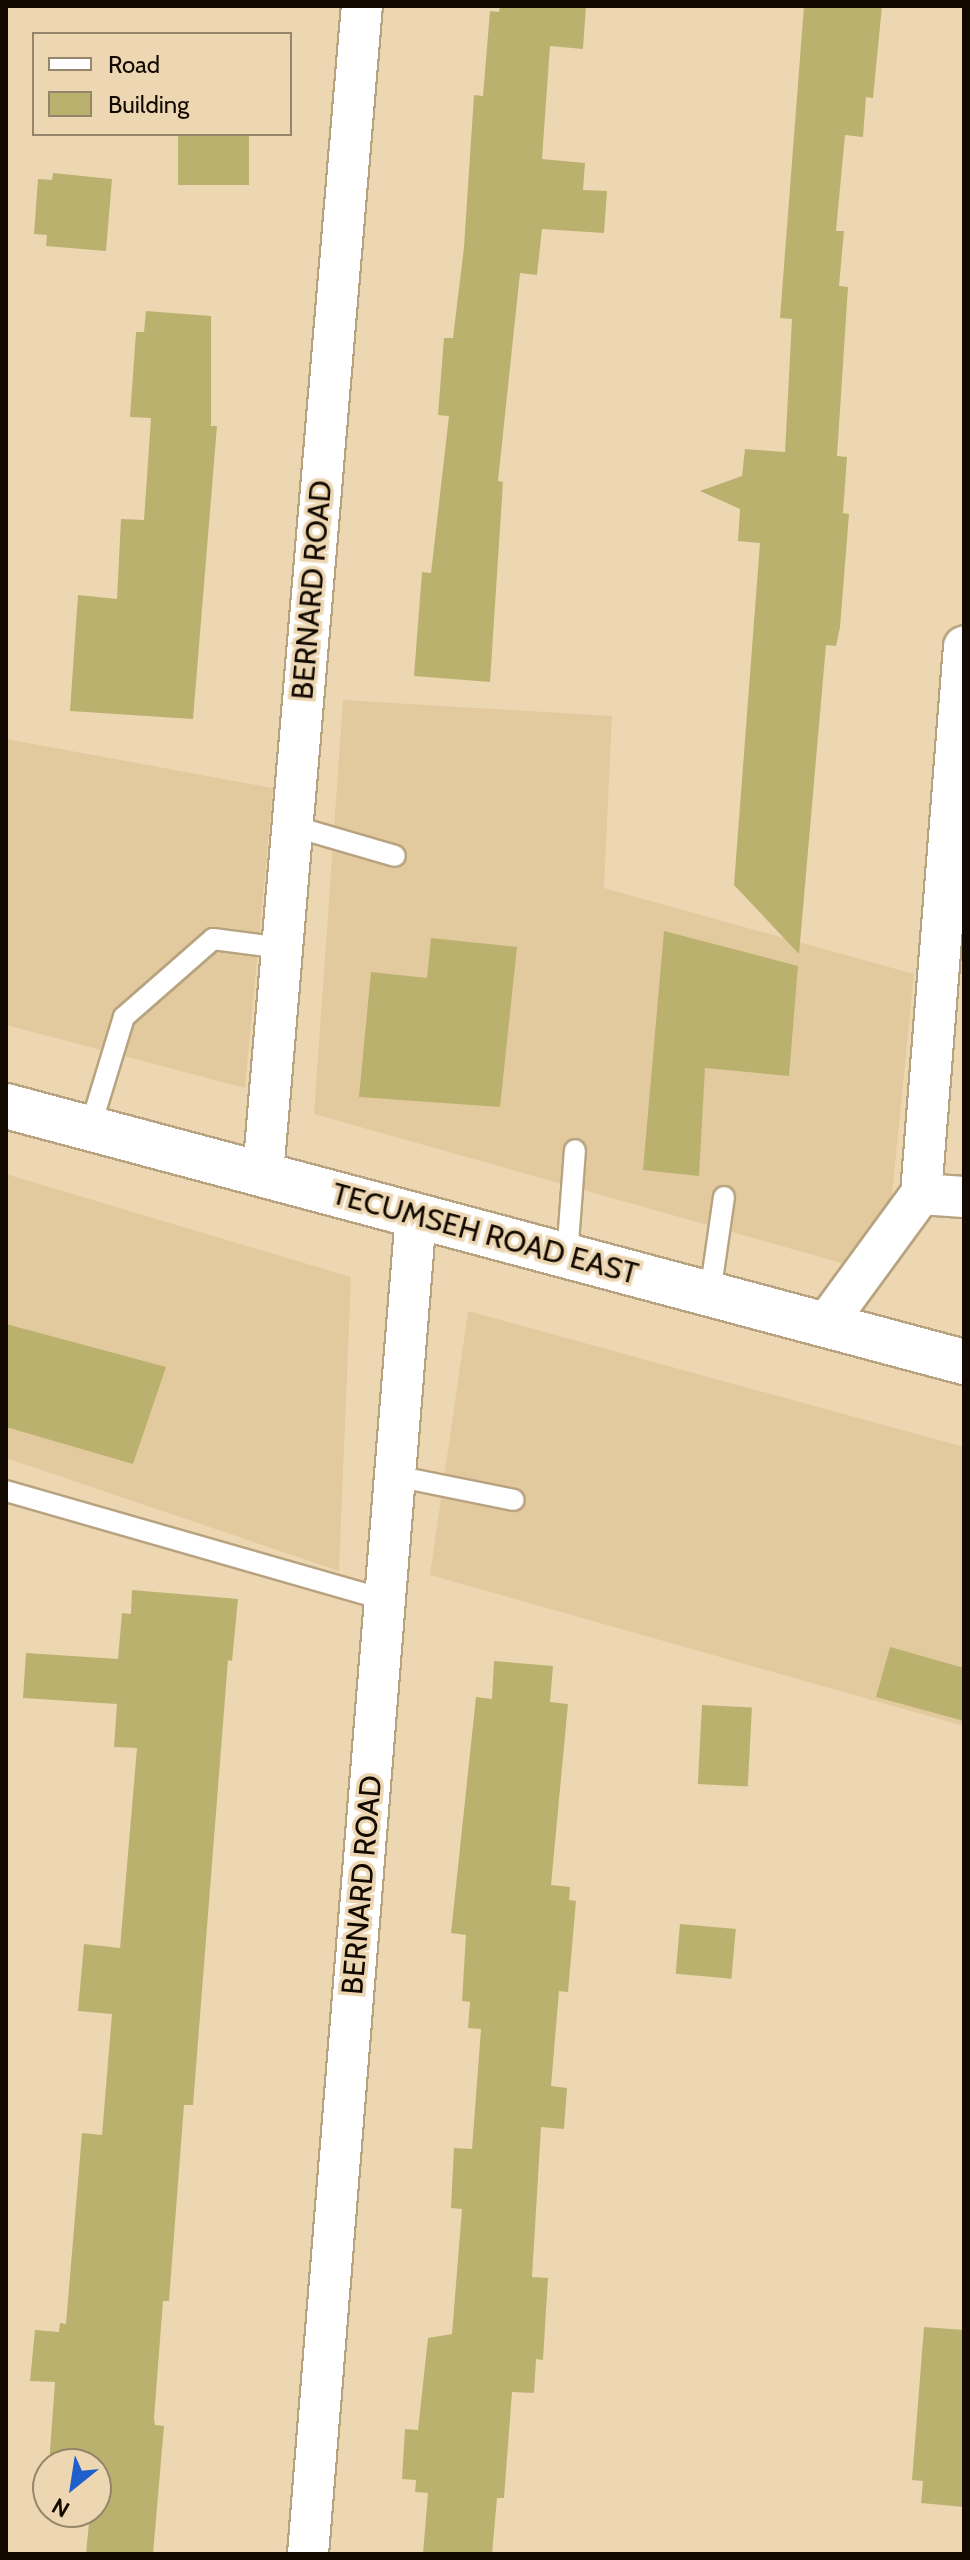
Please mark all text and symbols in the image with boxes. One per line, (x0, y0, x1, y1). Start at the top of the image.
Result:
legend (32, 32, 292, 136)
text: Road (108, 50, 160, 79)
text: Building (108, 90, 189, 119)
street label: BERNARD ROAD (284, 479, 340, 701)
street label: TECUMSEH ROAD EAST (328, 1176, 642, 1292)
street label: BERNARD ROAD (334, 1774, 390, 1996)
north arrow (32, 2448, 112, 2528)
text: N (47, 2492, 74, 2523)

